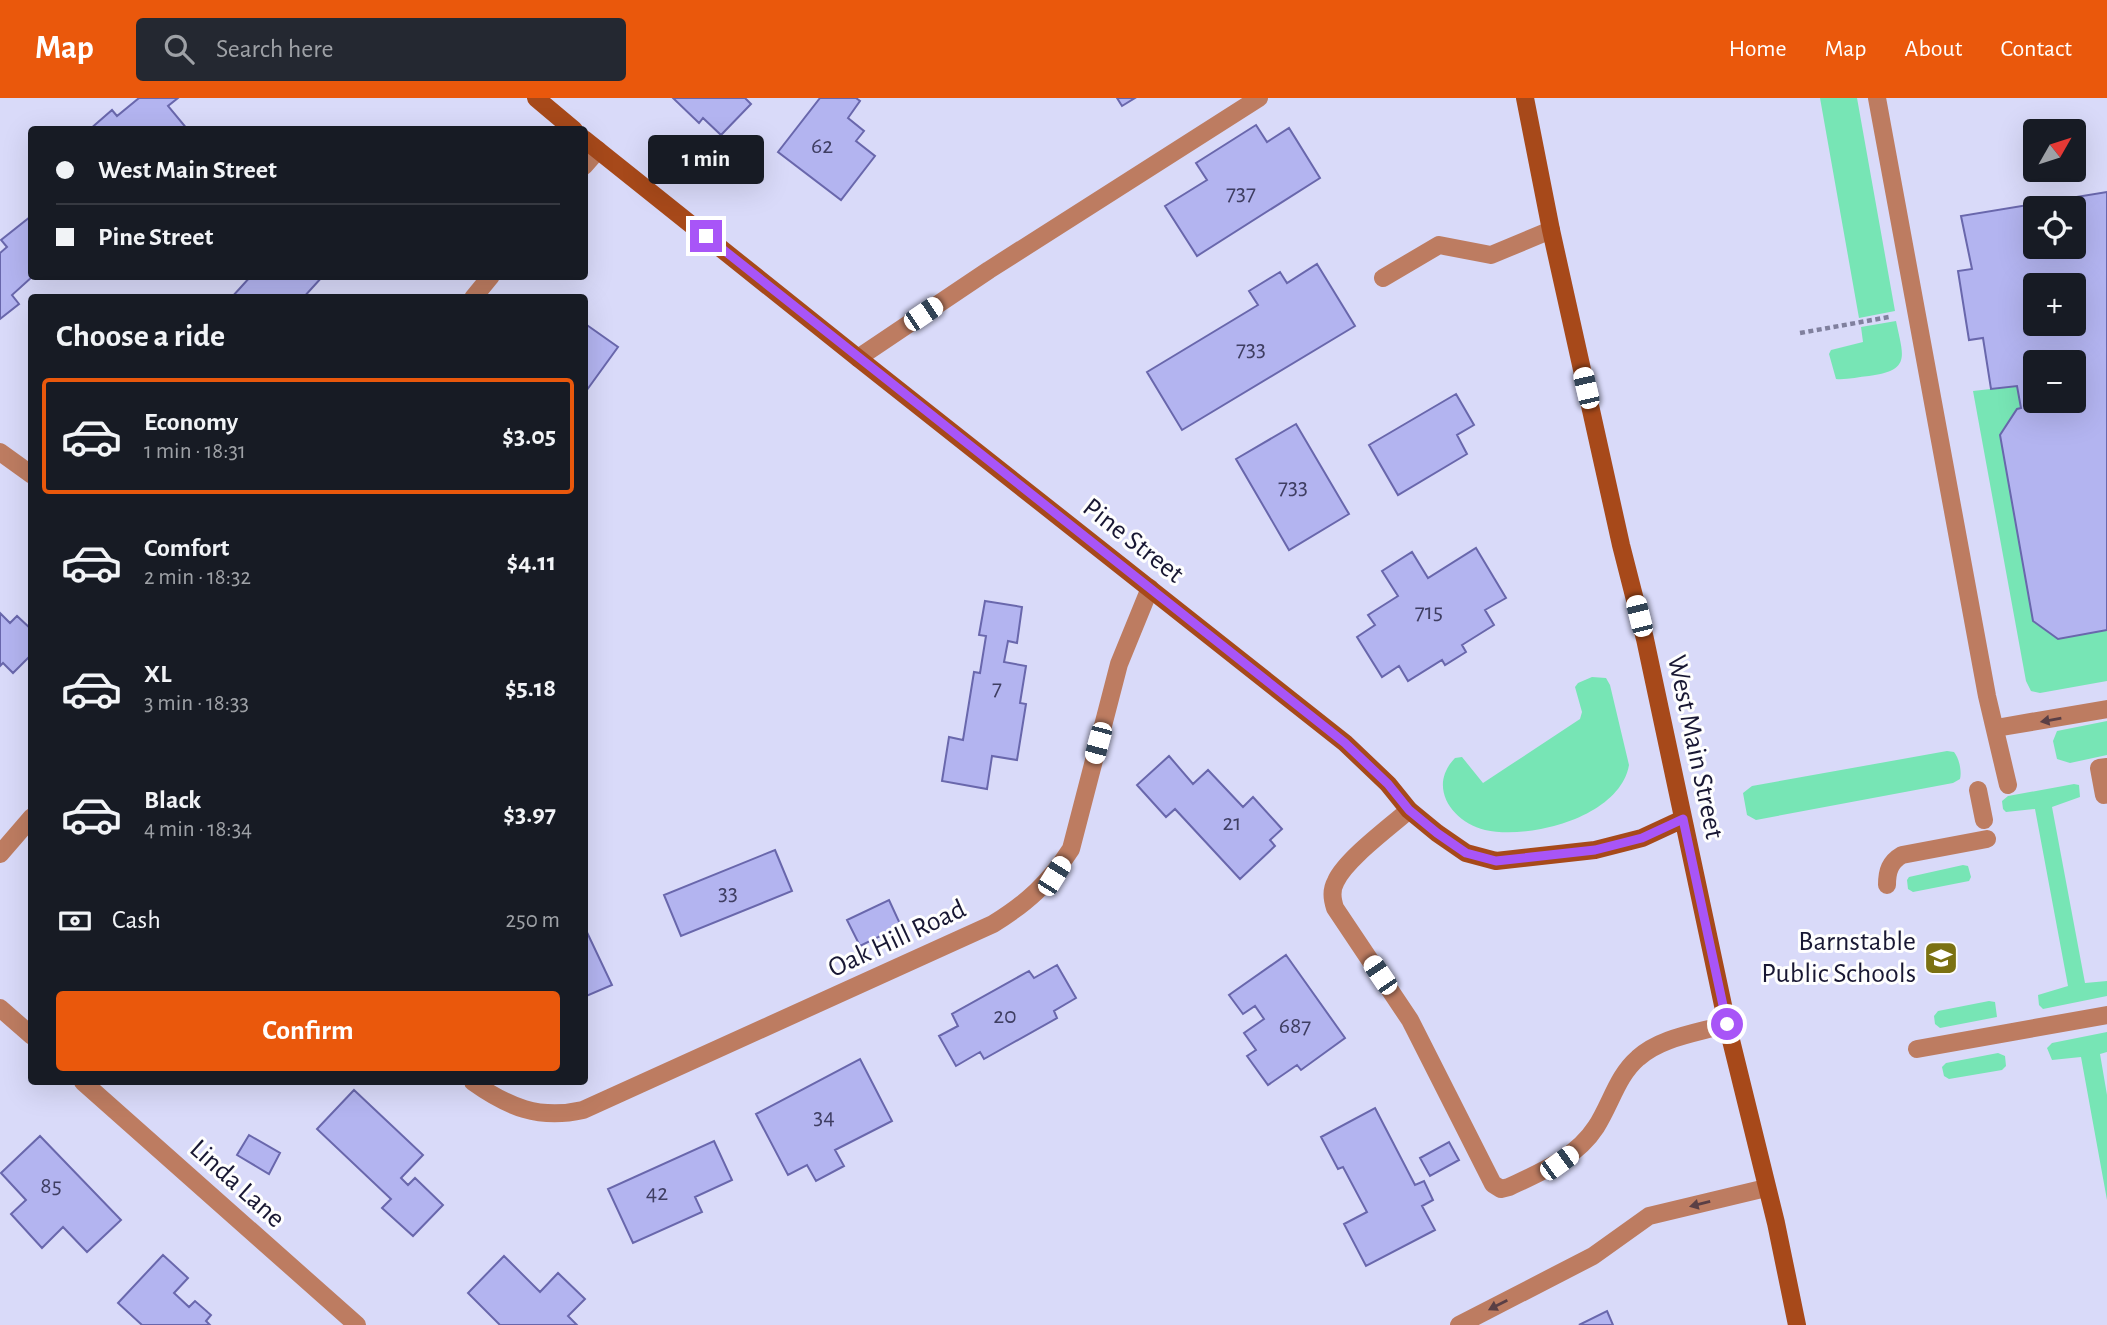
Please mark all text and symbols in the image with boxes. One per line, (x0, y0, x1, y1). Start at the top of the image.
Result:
search box (136, 18, 626, 81)
icon: search (160, 30, 198, 68)
text: Map (35, 32, 94, 65)
text: Search here (216, 36, 334, 62)
text: Home (1729, 37, 1787, 61)
text: Map (1825, 37, 1867, 61)
text: About (1905, 37, 1962, 61)
text: Contact (2000, 37, 2072, 61)
north arrow (2023, 119, 2086, 182)
map controls (2023, 119, 2086, 413)
house number: 62 (811, 134, 833, 158)
callout: 1 min (648, 135, 764, 184)
text: 1 min (682, 148, 730, 171)
text: West Main Street (98, 157, 277, 183)
house number: 737 (1226, 181, 1256, 205)
button: locate (2023, 196, 2086, 259)
route end (690, 220, 722, 252)
text: Pine Street (98, 224, 213, 250)
button: + (2023, 273, 2086, 336)
car (900, 294, 947, 334)
text: Choose a ride (56, 320, 225, 352)
house number: 733 (1236, 337, 1266, 361)
button: − (2023, 350, 2086, 413)
car (1572, 365, 1601, 411)
icon: car (60, 405, 123, 468)
text: Economy (144, 409, 238, 435)
text: $3.05 (502, 423, 556, 449)
text: 1 min · 18:31 (144, 440, 246, 463)
house number: 733 (1278, 475, 1308, 499)
street label: Pine Street (1077, 493, 1189, 589)
icon: car (60, 531, 123, 594)
text: Comfort (144, 535, 229, 561)
text: $4.11 (507, 549, 556, 575)
text: 2 min · 18:32 (144, 566, 251, 589)
car (1624, 593, 1655, 639)
house number: 715 (1415, 600, 1443, 624)
street label: West Main Street (1662, 653, 1728, 841)
icon: car (60, 657, 123, 720)
text: XL (144, 661, 171, 687)
text: $5.18 (505, 675, 556, 701)
house number: 7 (992, 676, 1002, 700)
text: 3 min · 18:33 (144, 692, 249, 715)
one-way arrow (2040, 714, 2062, 725)
car (1083, 720, 1114, 766)
icon: car (60, 783, 123, 846)
text: Black (144, 787, 201, 813)
text: $3.97 (503, 801, 556, 827)
house number: 21 (1222, 811, 1242, 835)
text: 4 min · 18:34 (144, 818, 252, 841)
car (1034, 853, 1075, 899)
house number: 33 (718, 881, 738, 905)
street label: Oak Hill Road (824, 895, 970, 983)
icon: cash (56, 902, 94, 940)
text: Cash (112, 907, 161, 933)
text: 250 m (506, 909, 560, 932)
place label: Barnstable Public Schools (1761, 928, 1916, 988)
school or university icon: Barnstable Public Schools (1922, 939, 1960, 977)
car (1360, 952, 1401, 998)
button: Confirm (56, 991, 560, 1071)
house number: 20 (993, 1004, 1017, 1028)
route start (1711, 1008, 1743, 1040)
house number: 687 (1279, 1014, 1311, 1038)
house number: 34 (813, 1105, 835, 1129)
street label: Linda Lane (184, 1135, 290, 1233)
car (1536, 1142, 1583, 1184)
house number: 85 (40, 1174, 62, 1198)
house number: 42 (646, 1181, 668, 1205)
one-way arrow (1689, 1199, 1711, 1210)
one-way arrow (1488, 1299, 1508, 1310)

